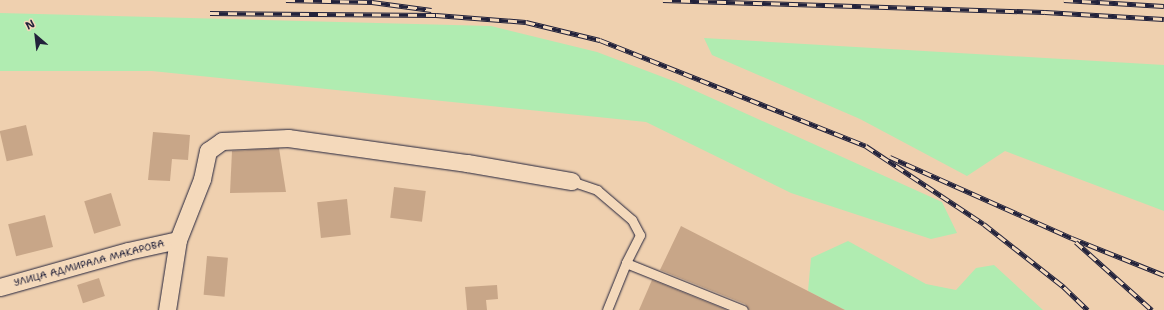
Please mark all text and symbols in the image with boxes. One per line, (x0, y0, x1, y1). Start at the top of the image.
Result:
north arrow (16, 16, 56, 56)
text: N (23, 16, 38, 34)
street label: УЛИЦА АДМИРАЛА МАКАРОВА (12, 237, 166, 289)

